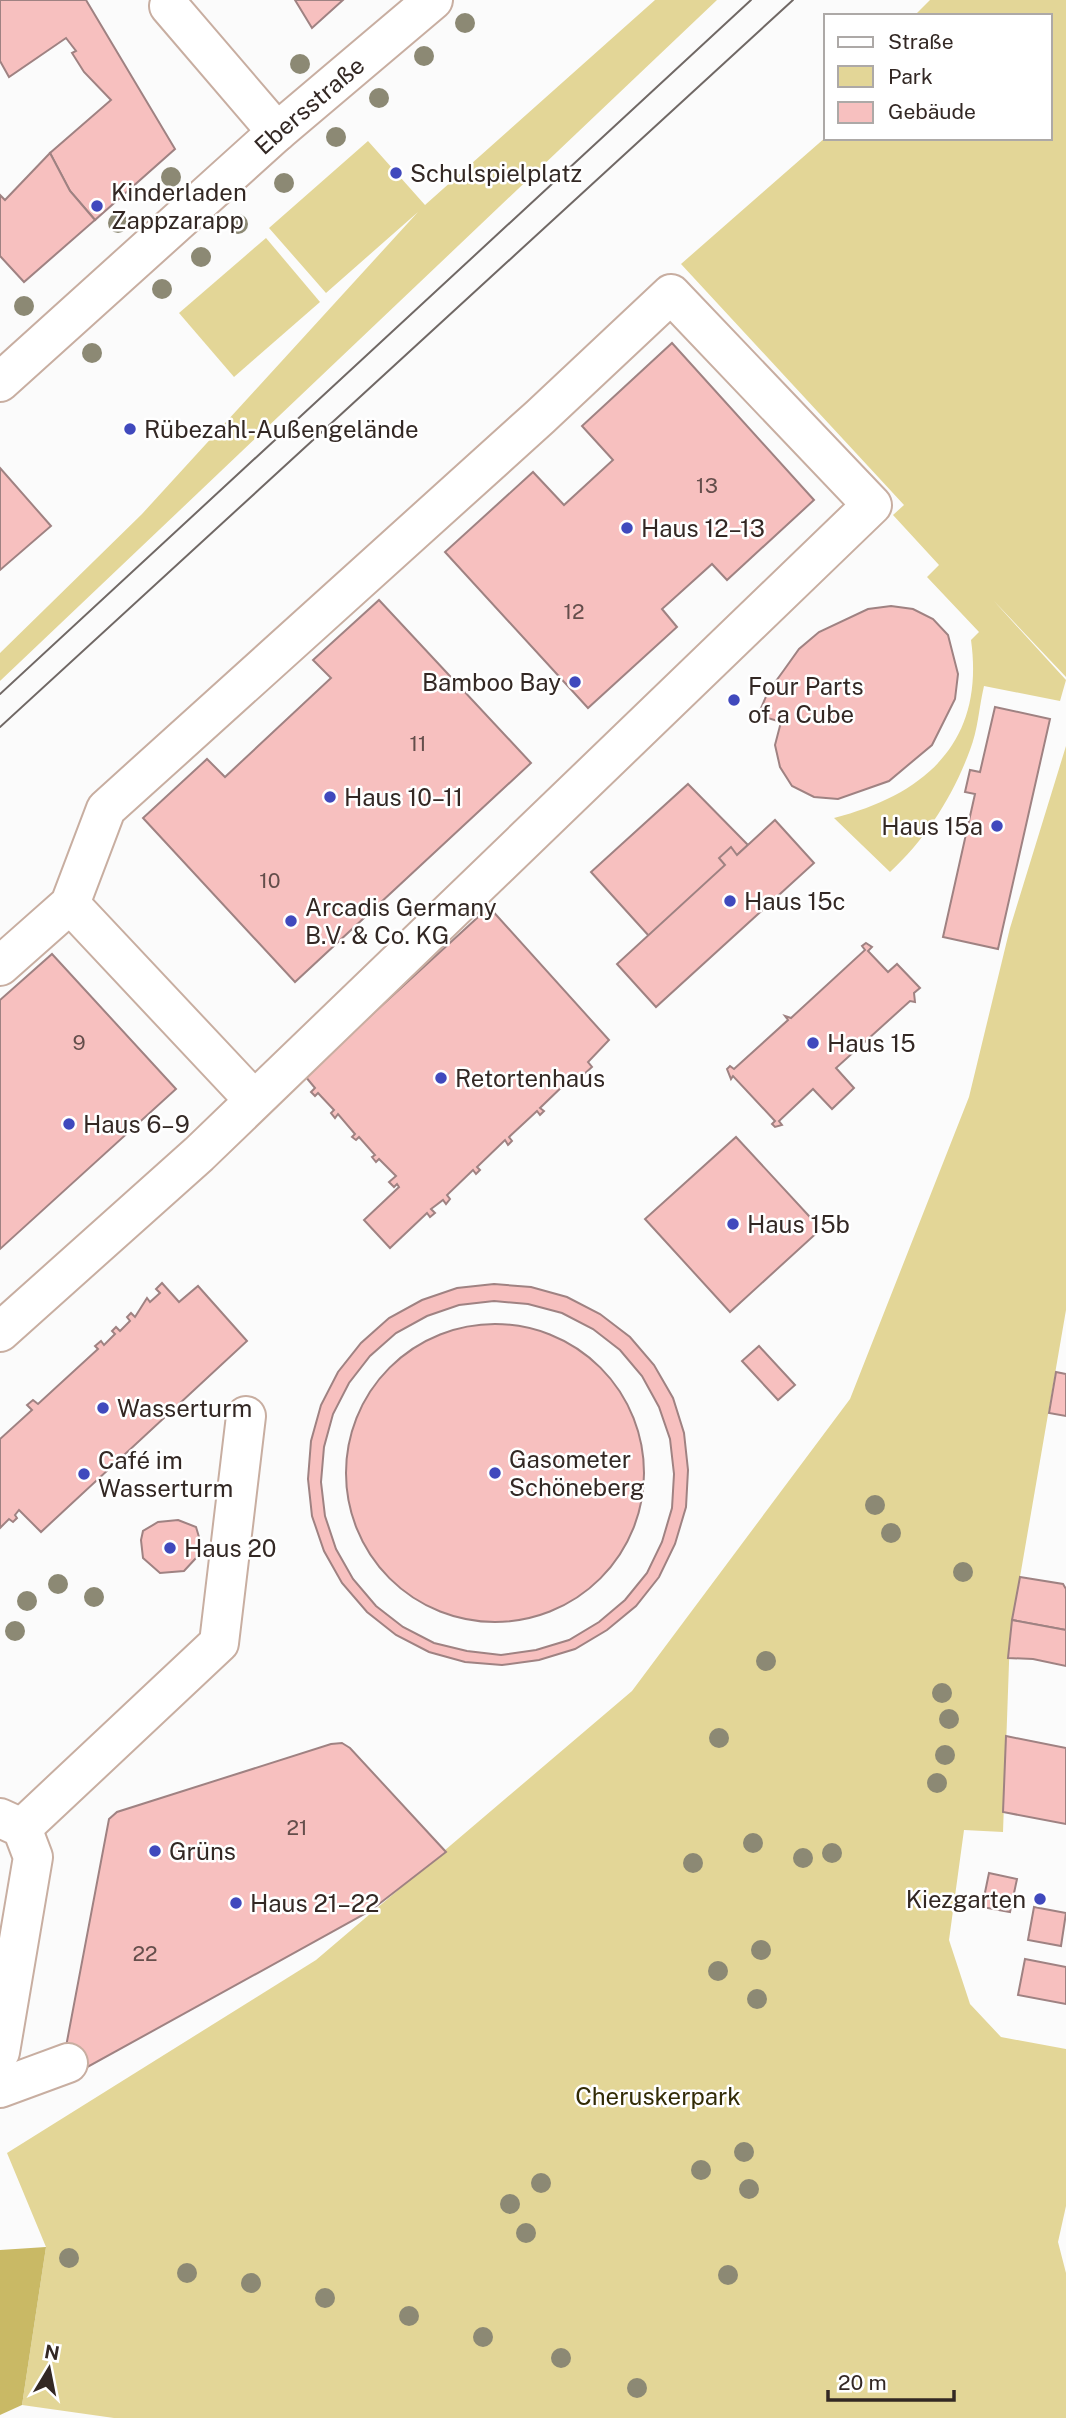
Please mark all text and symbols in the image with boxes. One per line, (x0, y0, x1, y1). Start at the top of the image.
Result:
legend (824, 14, 1052, 140)
text: Straße (888, 29, 954, 54)
street label: Ebersstraße (249, 51, 370, 160)
text: Park (888, 64, 933, 89)
text: Gebäude (888, 99, 976, 124)
place label: Schulspielplatz (410, 159, 582, 187)
marker: Schulspielplatz (388, 165, 404, 181)
place label: Kinderladen Zappzarapp (111, 178, 247, 234)
marker: Kinderladen Zappzarapp (89, 198, 105, 214)
place label: Rübezahl-Außengelände (144, 415, 419, 443)
marker: Rübezahl-Außengelände (122, 421, 138, 437)
house number: 13 (696, 473, 718, 498)
place label: Haus 12–13 (641, 514, 765, 542)
marker: Haus 12–13 (619, 520, 635, 536)
house number: 12 (563, 599, 585, 624)
place label: Bamboo Bay (422, 668, 561, 696)
place label: Four Parts of a Cube (748, 672, 864, 728)
marker: Bamboo Bay (567, 674, 583, 690)
marker: Four Parts of a Cube (726, 692, 742, 708)
house number: 11 (409, 731, 427, 756)
place label: Haus 10–11 (344, 783, 463, 811)
marker: Haus 10–11 (322, 789, 338, 805)
place label: Haus 15a (881, 812, 983, 840)
marker: Haus 15a (989, 818, 1005, 834)
house number: 10 (259, 868, 281, 893)
place label: Haus 15c (744, 887, 846, 915)
place label: Arcadis Germany B.V. & Co. KG (305, 893, 497, 949)
marker: Haus 15c (722, 893, 738, 909)
marker: Arcadis Germany B.V. & Co. KG (283, 913, 299, 929)
place label: Haus 15 (827, 1029, 916, 1057)
house number: 9 (72, 1030, 86, 1055)
marker: Haus 15 (805, 1035, 821, 1051)
place label: Retortenhaus (455, 1064, 605, 1092)
marker: Retortenhaus (433, 1070, 449, 1086)
place label: Haus 6–9 (83, 1110, 190, 1138)
marker: Haus 6–9 (61, 1116, 77, 1132)
place label: Haus 15b (747, 1210, 850, 1238)
marker: Haus 15b (725, 1216, 741, 1232)
place label: Wasserturm (117, 1394, 252, 1422)
marker: Wasserturm (95, 1400, 111, 1416)
place label: Gasometer Schöneberg (509, 1445, 645, 1501)
place label: Café im Wasserturm (98, 1446, 233, 1502)
marker: Gasometer Schöneberg (487, 1465, 503, 1481)
marker: Café im Wasserturm (76, 1466, 92, 1482)
place label: Haus 20 (184, 1534, 276, 1562)
marker: Haus 20 (162, 1540, 178, 1556)
house number: 21 (286, 1815, 308, 1840)
place label: Grüns (169, 1837, 236, 1865)
marker: Grüns (147, 1843, 163, 1859)
place label: Kiezgarten (906, 1885, 1026, 1913)
place label: Haus 21–22 (250, 1889, 379, 1917)
marker: Kiezgarten (1032, 1891, 1048, 1907)
marker: Haus 21–22 (228, 1895, 244, 1911)
house number: 22 (132, 1941, 158, 1966)
park label: Cheruskerpark (575, 2082, 741, 2110)
north arrow (14, 2334, 84, 2404)
text: N (43, 2340, 61, 2364)
scale bar (828, 2358, 954, 2402)
text: 20 m (838, 2370, 887, 2395)

